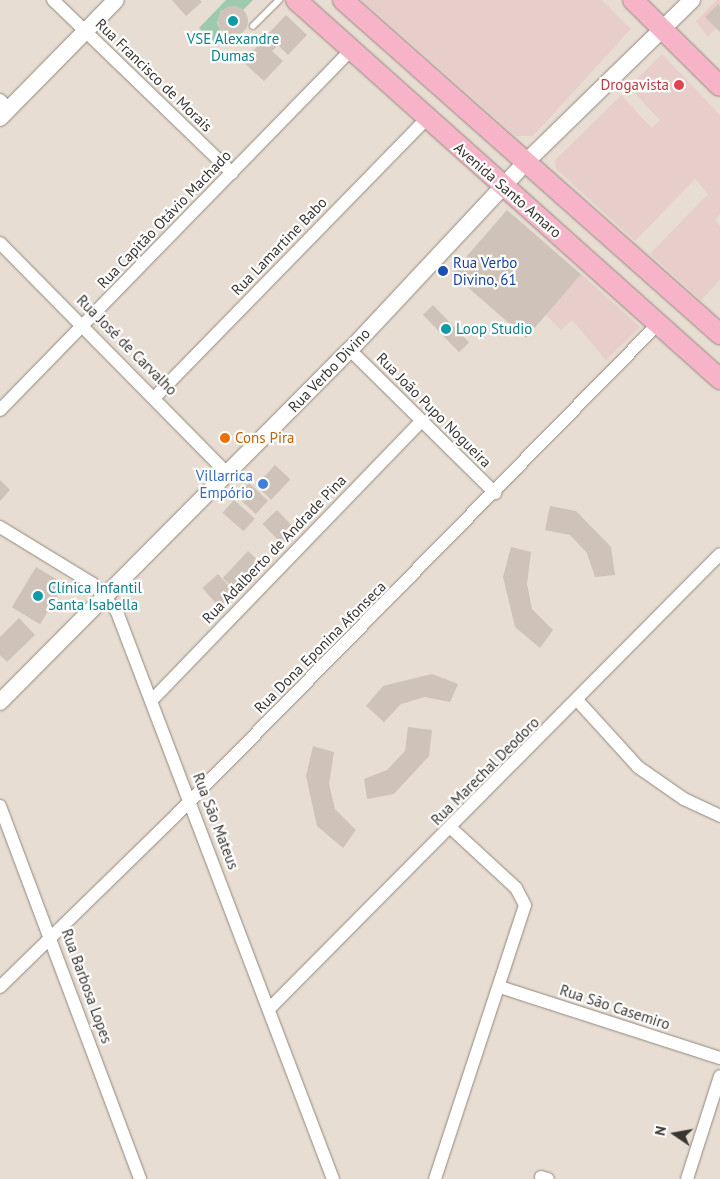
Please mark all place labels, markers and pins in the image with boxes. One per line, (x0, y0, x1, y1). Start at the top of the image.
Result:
marker: VSE Alexandre Dumas (227, 15, 239, 27)
place label: VSE Alexandre Dumas (186, 29, 280, 64)
place label: Drogavista (600, 76, 669, 94)
marker: Drogavista (673, 79, 685, 91)
place label: Rua Verbo Divino, 61 (453, 253, 518, 288)
marker: Rua Verbo Divino, 61 (437, 265, 449, 277)
place label: Loop Studio (456, 320, 532, 338)
marker: Loop Studio (440, 323, 452, 335)
place label: Cons Pira (235, 429, 295, 447)
marker: Cons Pira (219, 432, 231, 444)
place label: Villarrica Empório (196, 466, 253, 501)
marker: Villarrica Empório (257, 478, 269, 490)
place label: Clínica Infantil Santa Isabella (48, 578, 142, 613)
marker: Clínica Infantil Santa Isabella (32, 590, 44, 602)

